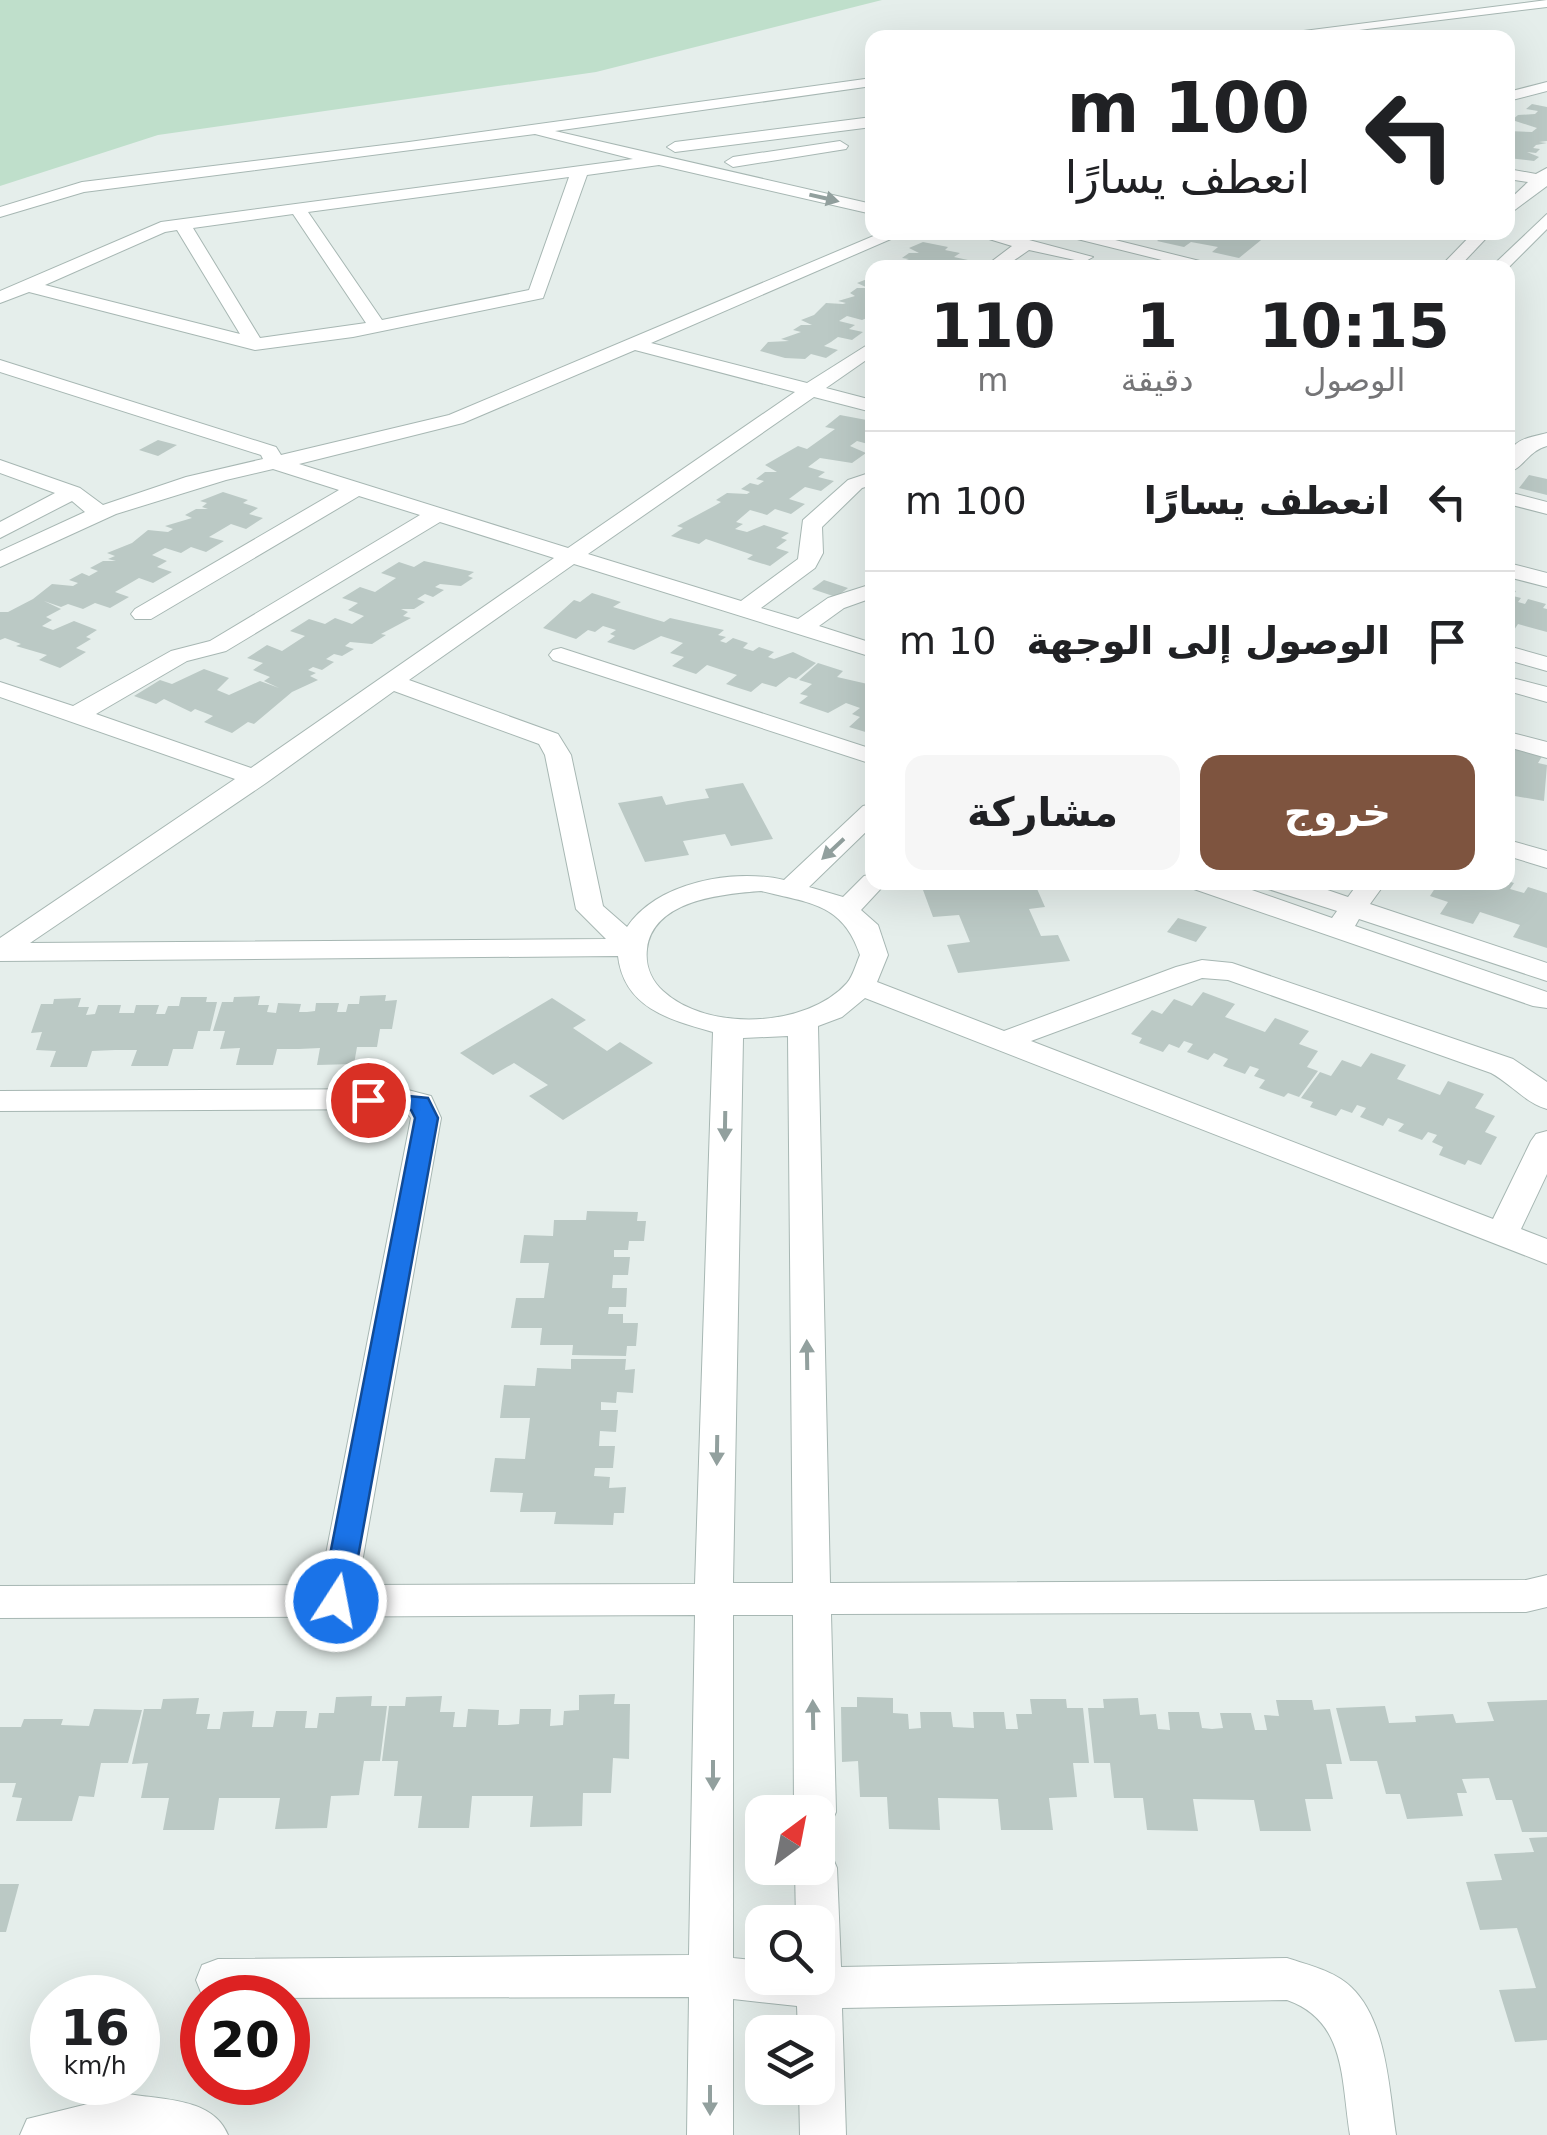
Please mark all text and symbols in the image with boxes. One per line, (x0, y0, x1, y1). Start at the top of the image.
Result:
text: 100 m (1067, 67, 1310, 149)
icon: left (1345, 70, 1475, 200)
text: انعطف يسارًا (1065, 151, 1310, 204)
one-way arrow (809, 191, 840, 206)
text: 110 (930, 291, 1056, 361)
text: 1 (1136, 291, 1178, 361)
text: 10:15 (1259, 291, 1450, 361)
text: m (977, 361, 1009, 399)
text: دقيقة (1121, 361, 1193, 399)
text: الوصول (1303, 361, 1405, 399)
icon: left (1420, 474, 1475, 529)
text: 100 m (905, 479, 1027, 523)
text: انعطف يسارًا (1144, 479, 1390, 523)
icon: arrive (1420, 614, 1475, 669)
text: 10 m (899, 619, 997, 663)
text: الوصول إلى الوجهة (1027, 619, 1390, 663)
button: مشاركة (905, 755, 1180, 870)
button: خروج (1200, 755, 1475, 870)
one-way arrow (821, 837, 845, 860)
pin (326, 1058, 411, 1143)
icon: arrive (341, 1073, 396, 1128)
one-way arrow (717, 1110, 733, 1142)
one-way arrow (799, 1339, 815, 1371)
one-way arrow (709, 1435, 725, 1467)
position arrow (284, 1549, 388, 1653)
one-way arrow (804, 1699, 820, 1731)
one-way arrow (704, 1760, 720, 1792)
north arrow (745, 1795, 835, 1885)
map controls (745, 1795, 835, 2105)
button: search (745, 1905, 835, 1995)
speed limit sign: 20 (180, 1975, 310, 2105)
text: 16 (60, 1999, 130, 2057)
button: layers (745, 2015, 835, 2105)
text: km/h (63, 2051, 127, 2080)
one-way arrow (702, 2085, 718, 2117)

